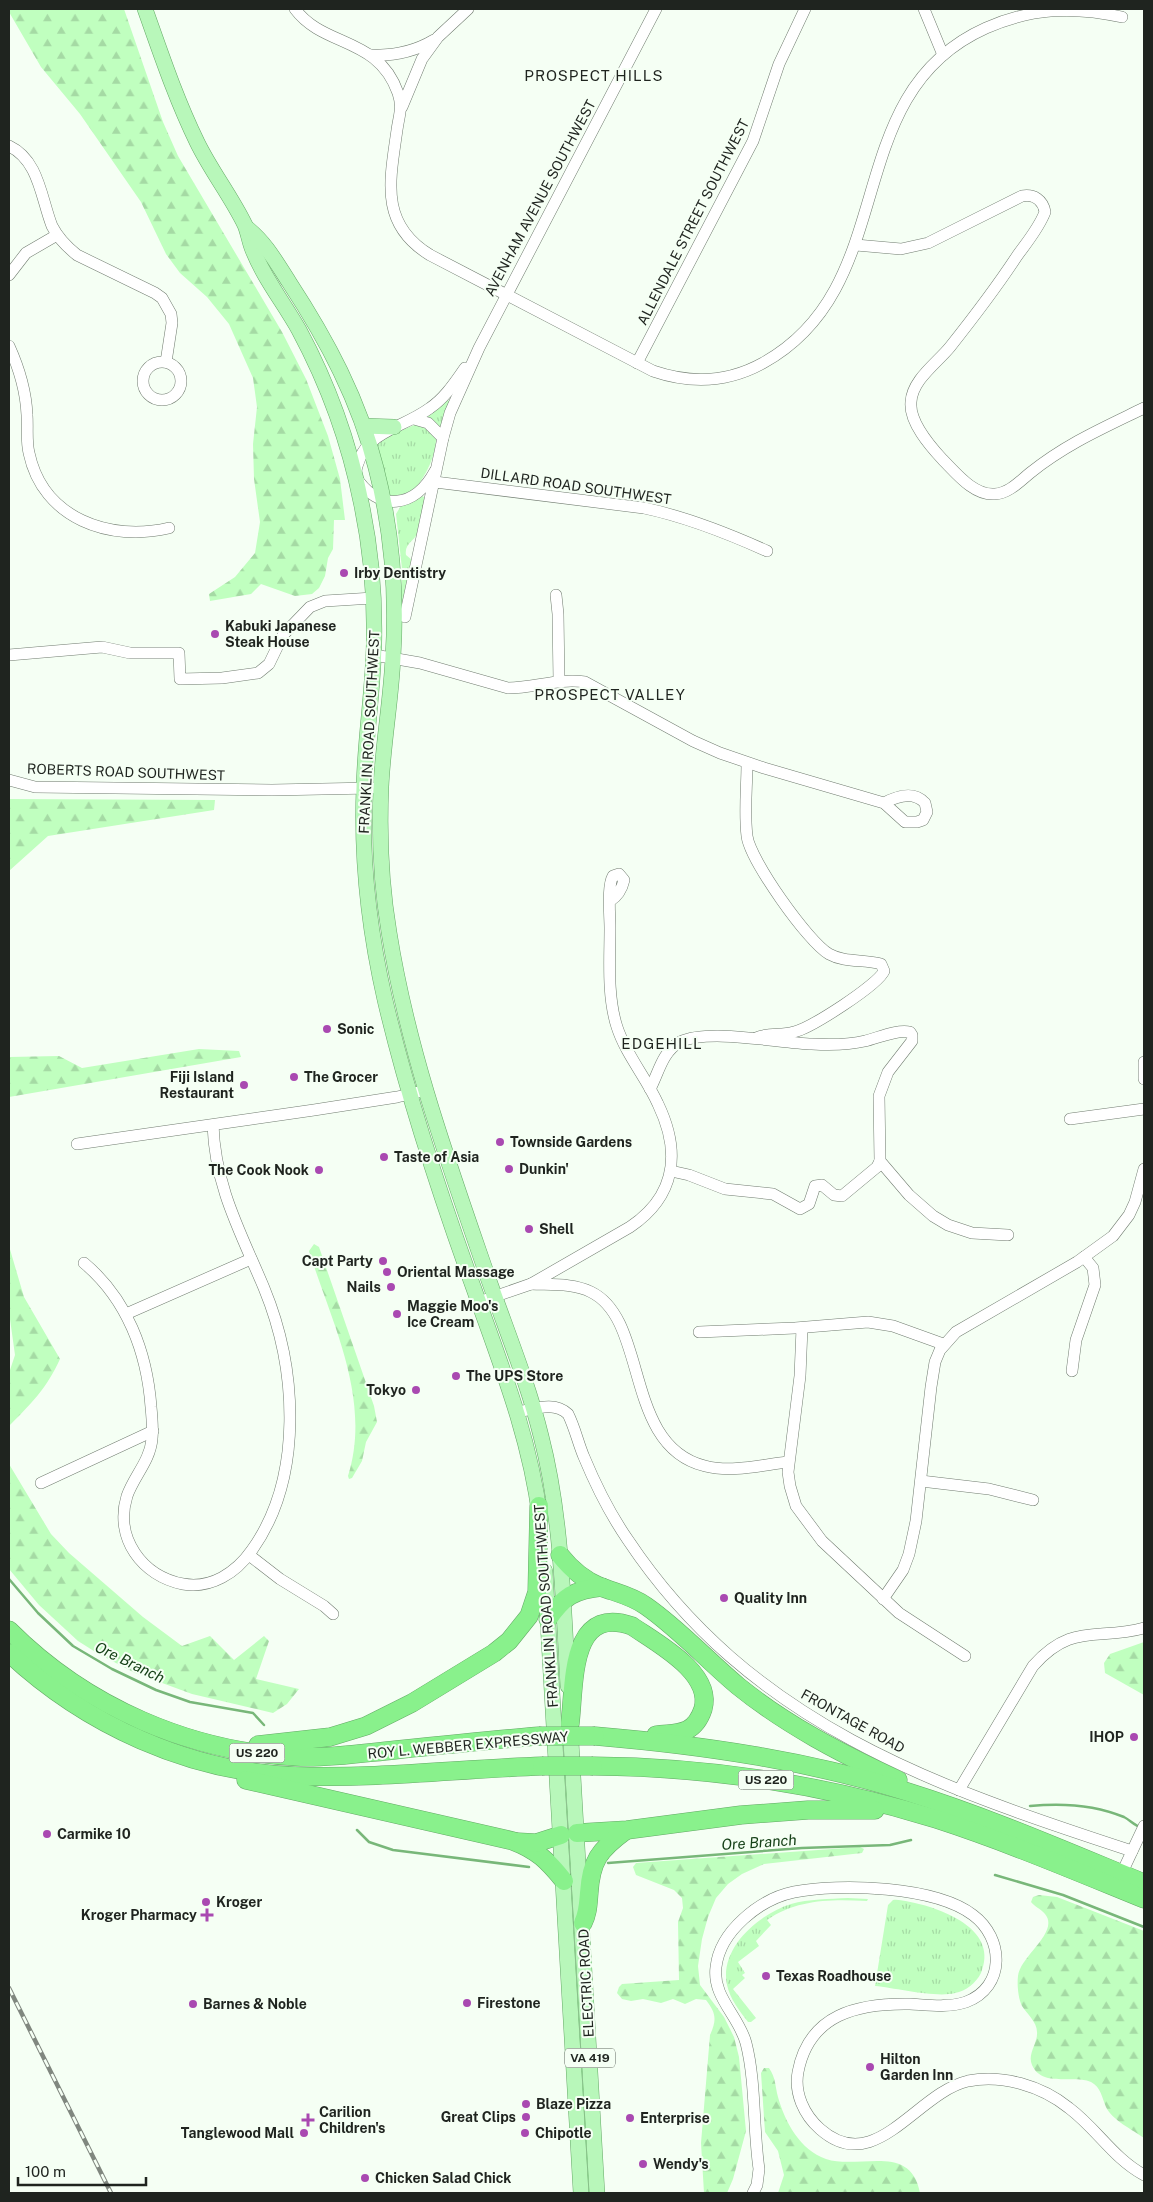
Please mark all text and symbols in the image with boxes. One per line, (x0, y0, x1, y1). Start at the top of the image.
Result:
district label: PROSPECT HILLS (524, 67, 664, 84)
street label: AVENHAM AVENUE SOUTHWEST (481, 97, 599, 299)
street label: ALLENDALE STREET SOUTHWEST (634, 116, 752, 328)
street label: DILLARD ROAD SOUTHWEST (480, 465, 672, 507)
place label: Irby Dentistry (354, 565, 446, 581)
marker: Irby Dentistry (338, 567, 350, 579)
place label: Kabuki Japanese Steak House (225, 618, 336, 650)
marker: Kabuki Japanese Steak House (209, 628, 221, 640)
street label: FRANKLIN ROAD SOUTHWEST (356, 630, 382, 834)
district label: PROSPECT VALLEY (534, 686, 686, 703)
street label: ROBERTS ROAD SOUTHWEST (27, 761, 225, 783)
place label: Sonic (337, 1021, 375, 1037)
marker: Sonic (321, 1023, 333, 1035)
district label: EDGEHILL (621, 1035, 703, 1052)
place label: Fiji Island Restaurant (160, 1069, 234, 1101)
place label: The Grocer (304, 1069, 378, 1085)
marker: The Grocer (288, 1071, 300, 1083)
marker: Fiji Island Restaurant (238, 1079, 250, 1091)
place label: Townside Gardens (510, 1134, 632, 1150)
marker: Townside Gardens (494, 1136, 506, 1148)
place label: Taste of Asia (394, 1149, 479, 1165)
marker: Taste of Asia (378, 1151, 390, 1163)
place label: Dunkin' (519, 1161, 569, 1177)
place label: The Cook Nook (208, 1162, 309, 1178)
marker: Dunkin' (503, 1163, 515, 1175)
marker: The Cook Nook (313, 1164, 325, 1176)
place label: Shell (539, 1221, 574, 1237)
marker: Shell (523, 1223, 535, 1235)
place label: Capt Party (302, 1253, 373, 1269)
marker: Capt Party (377, 1255, 389, 1267)
place label: Oriental Massage (397, 1264, 515, 1280)
marker: Oriental Massage (381, 1266, 393, 1278)
place label: Nails (347, 1279, 381, 1295)
marker: Nails (385, 1281, 397, 1293)
place label: Maggie Moo's Ice Cream (407, 1298, 498, 1330)
marker: Maggie Moo's Ice Cream (391, 1308, 403, 1320)
place label: The UPS Store (466, 1368, 563, 1384)
marker: The UPS Store (450, 1370, 462, 1382)
place label: Tokyo (366, 1382, 406, 1398)
marker: Tokyo (410, 1384, 422, 1396)
street label: FRANKLIN ROAD SOUTHWEST (531, 1504, 561, 1708)
place label: Quality Inn (734, 1590, 807, 1606)
marker: Quality Inn (718, 1592, 730, 1604)
water label: Ore Branch (92, 1638, 168, 1686)
street label: FRONTAGE ROAD (798, 1686, 908, 1756)
street label: ROY L. WEBBER EXPRESSWAY (367, 1728, 570, 1762)
place label: IHOP (1089, 1729, 1124, 1745)
marker: IHOP (1128, 1731, 1140, 1743)
road number: US 220 (230, 1744, 284, 1762)
road number: US 220 (738, 1770, 794, 1790)
place label: Carmike 10 (57, 1826, 131, 1842)
marker: Carmike 10 (41, 1828, 53, 1840)
water label: Ore Branch (721, 1831, 797, 1853)
place label: Kroger (216, 1894, 262, 1910)
marker: Kroger (200, 1896, 212, 1908)
place label: Kroger Pharmacy (81, 1907, 197, 1923)
marker: Kroger Pharmacy (201, 1909, 213, 1921)
street label: ELECTRIC ROAD (575, 1928, 597, 2038)
place label: Texas Roadhouse (776, 1968, 891, 1984)
marker: Texas Roadhouse (760, 1970, 772, 1982)
place label: Firestone (477, 1995, 541, 2011)
place label: Barnes & Noble (203, 1996, 307, 2012)
marker: Firestone (461, 1997, 473, 2009)
marker: Barnes & Noble (187, 1998, 199, 2010)
road number: VA 419 (565, 2048, 615, 2068)
place label: Hilton Garden Inn (880, 2051, 953, 2083)
marker: Hilton Garden Inn (864, 2061, 876, 2073)
place label: Blaze Pizza (536, 2096, 611, 2112)
marker: Blaze Pizza (520, 2098, 532, 2110)
place label: Carilion Children's (319, 2104, 385, 2136)
place label: Great Clips (441, 2109, 516, 2125)
place label: Enterprise (640, 2110, 710, 2126)
marker: Great Clips (520, 2111, 532, 2123)
marker: Enterprise (624, 2112, 636, 2124)
marker: Carilion Children's (301, 2113, 315, 2127)
place label: Tanglewood Mall (181, 2125, 294, 2141)
place label: Chipotle (535, 2125, 592, 2141)
marker: Tanglewood Mall (298, 2127, 310, 2139)
marker: Chipotle (519, 2127, 531, 2139)
scale bar (18, 2154, 145, 2186)
place label: Wendy's (653, 2156, 709, 2172)
marker: Wendy's (637, 2158, 649, 2170)
text: 100 m (25, 2163, 66, 2180)
place label: Chicken Salad Chick (375, 2170, 511, 2186)
marker: Chicken Salad Chick (359, 2172, 371, 2184)

